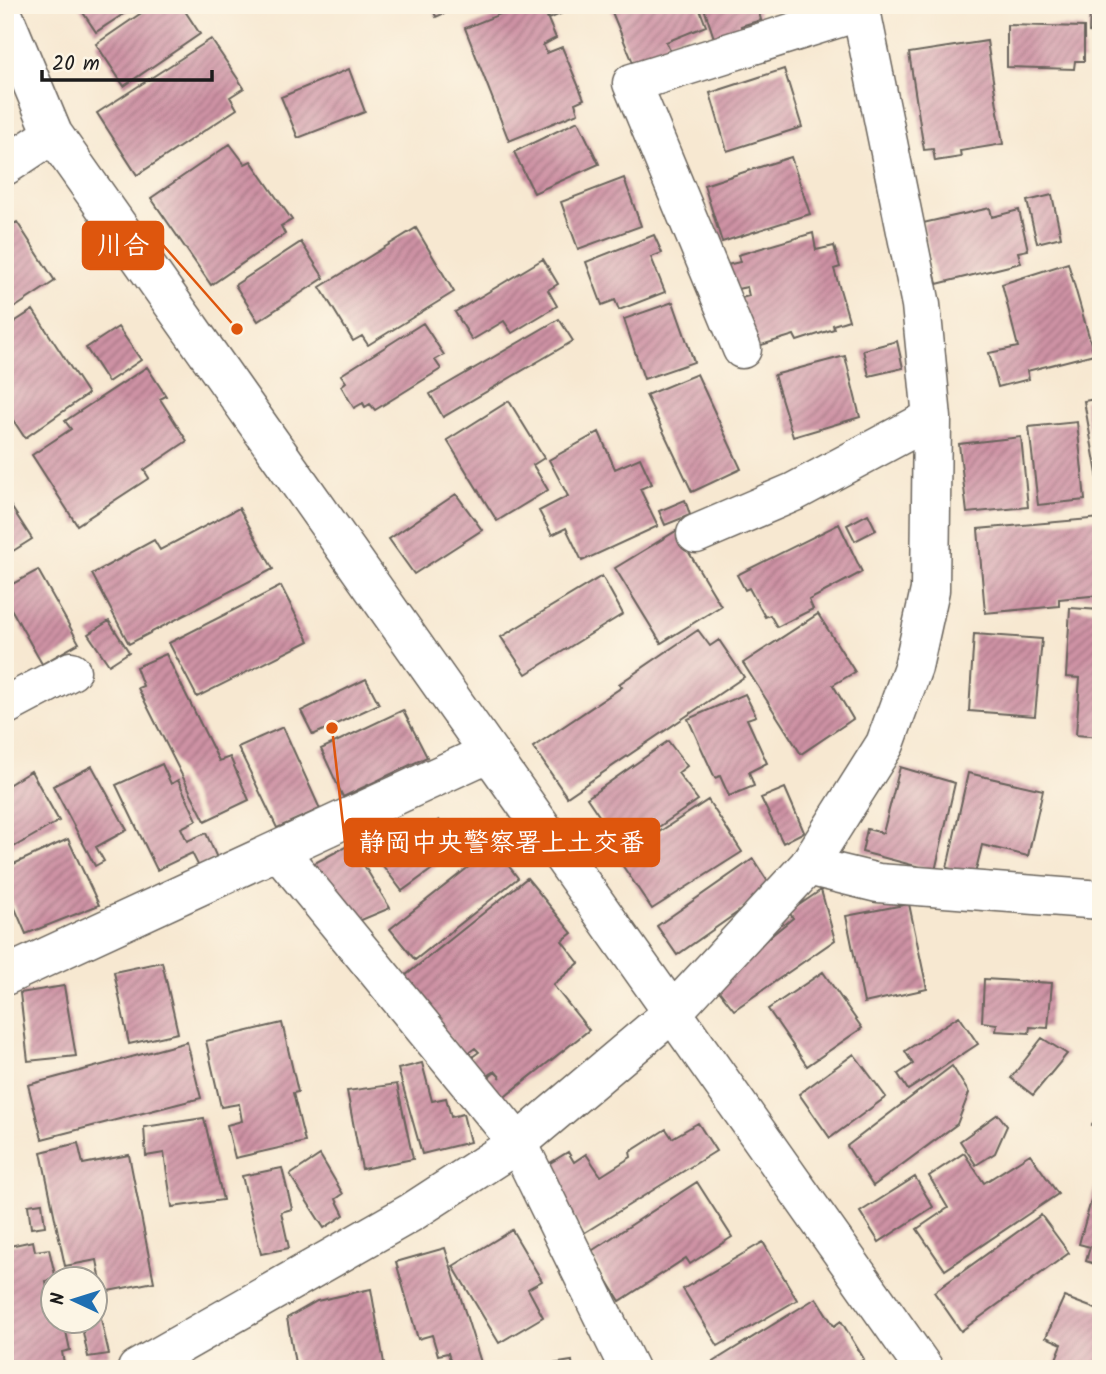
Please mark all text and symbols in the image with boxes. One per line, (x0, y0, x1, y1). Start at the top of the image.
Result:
scale bar (42, 38, 212, 82)
text: 20 m (52, 48, 100, 81)
callout: 川合 (83, 222, 163, 269)
text: 川合 (97, 226, 149, 268)
callout: 静岡中央警察署上土交番 (345, 819, 659, 866)
text: 静岡中央警察署上土交番 (359, 823, 645, 865)
north arrow (38, 1266, 108, 1336)
text: N (44, 1292, 74, 1306)

